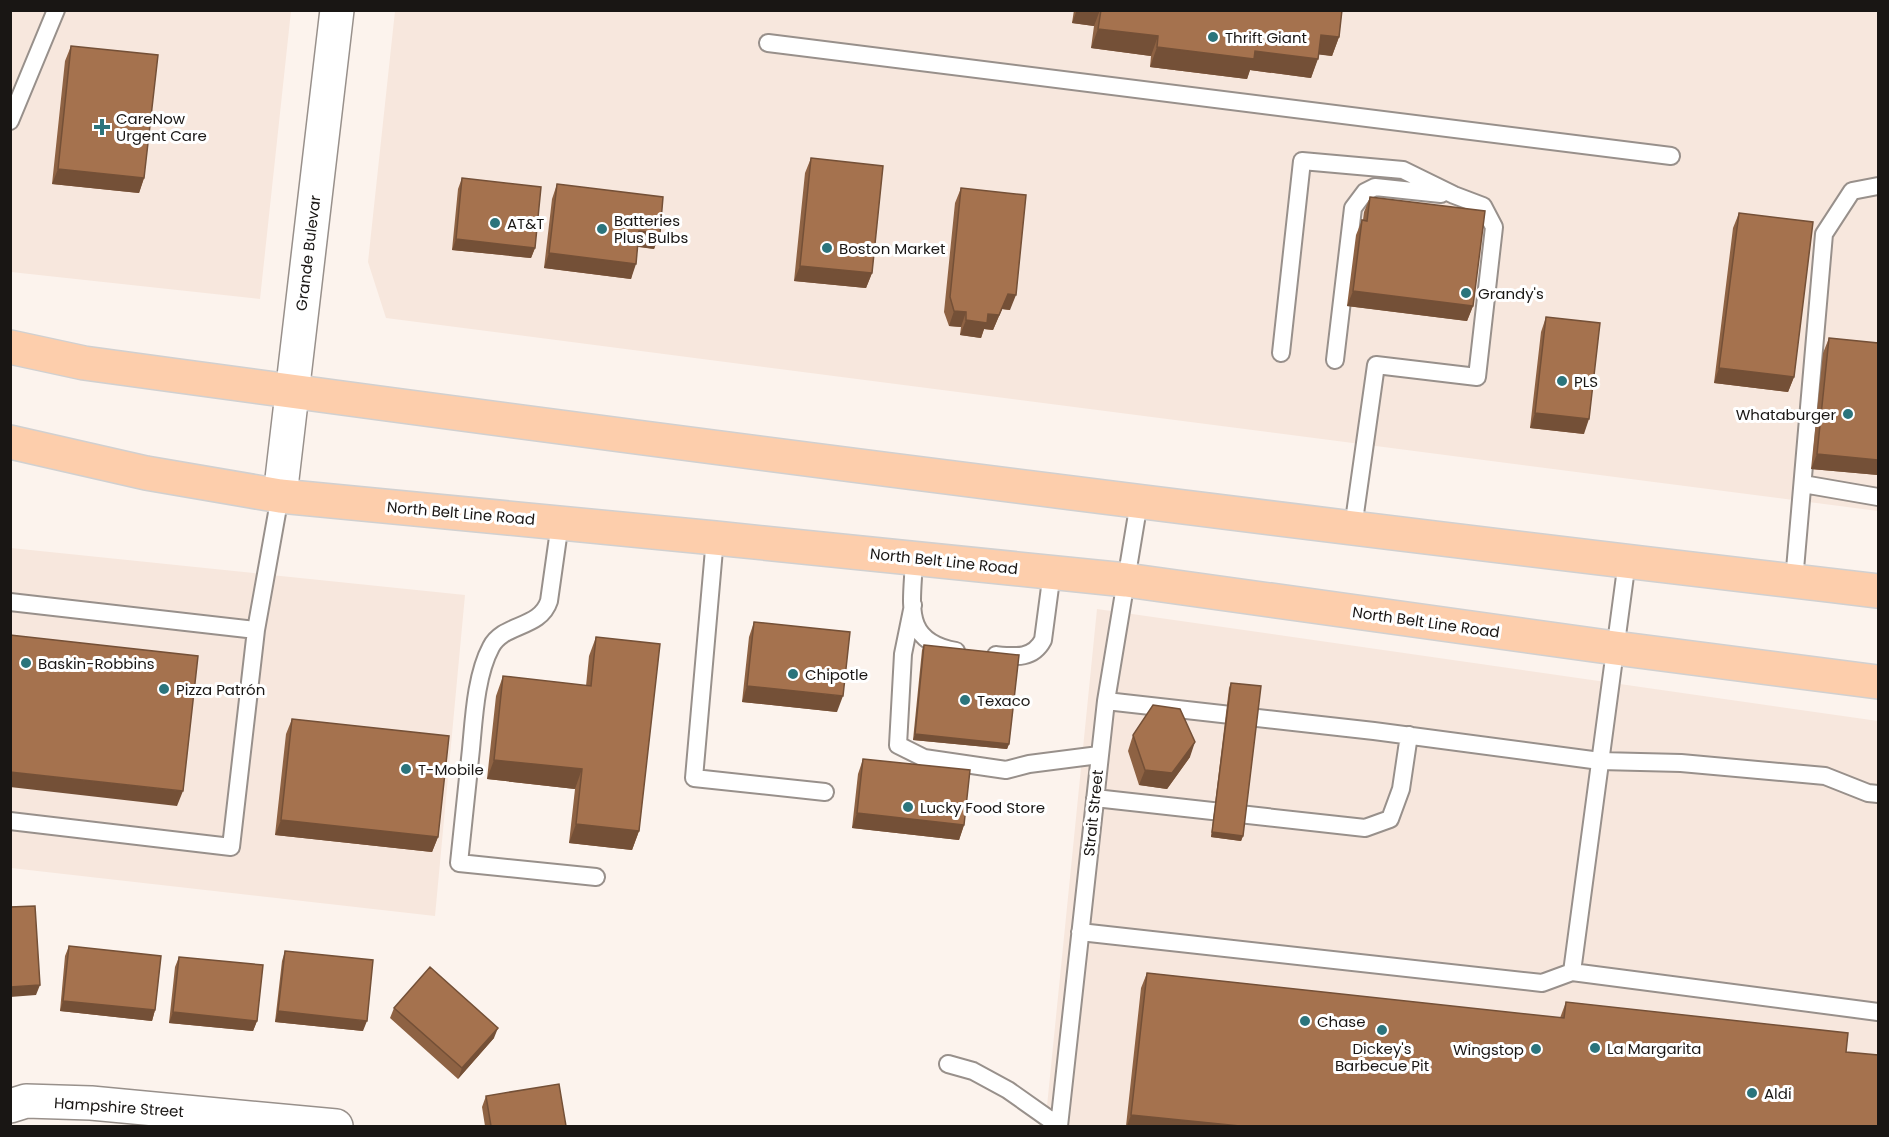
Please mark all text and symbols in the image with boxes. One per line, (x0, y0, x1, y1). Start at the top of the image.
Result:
place label: Thrift Giant (1225, 27, 1307, 48)
marker: Thrift Giant (1206, 30, 1220, 44)
place label: CareNow Urgent Care (116, 108, 207, 146)
marker: CareNow Urgent Care (93, 118, 111, 136)
street label: Grande Bulevar (290, 194, 326, 312)
place label: Batteries Plus Bulbs (614, 210, 688, 248)
place label: AT&T (507, 213, 544, 234)
marker: AT&T (488, 216, 502, 230)
marker: Batteries Plus Bulbs (595, 222, 609, 236)
place label: Boston Market (839, 238, 945, 259)
marker: Boston Market (820, 241, 834, 255)
place label: Grandy's (1478, 283, 1544, 304)
marker: Grandy's (1459, 286, 1473, 300)
place label: PLS (1574, 371, 1598, 392)
marker: PLS (1555, 374, 1569, 388)
place label: Whataburger (1736, 404, 1836, 425)
marker: Whataburger (1841, 407, 1855, 421)
street label: North Belt Line Road (386, 496, 536, 530)
street label: North Belt Line Road (869, 543, 1019, 579)
street label: North Belt Line Road (1351, 601, 1501, 643)
place label: Baskin-Robbins (38, 653, 155, 674)
marker: Baskin-Robbins (19, 656, 33, 670)
place label: Chipotle (805, 664, 868, 685)
marker: Chipotle (786, 667, 800, 681)
place label: Pizza Patrón (176, 679, 265, 700)
marker: Pizza Patrón (157, 682, 171, 696)
place label: Texaco (977, 690, 1030, 711)
marker: Texaco (958, 693, 972, 707)
place label: T-Mobile (418, 759, 484, 780)
marker: T-Mobile (399, 762, 413, 776)
street label: Strait Street (1078, 769, 1108, 857)
place label: Lucky Food Store (920, 797, 1045, 818)
marker: Lucky Food Store (901, 800, 915, 814)
place label: Chase (1317, 1011, 1365, 1032)
marker: Chase (1298, 1014, 1312, 1028)
marker: Dickey's Barbecue Pit (1375, 1023, 1389, 1037)
place label: Dickey's Barbecue Pit (1335, 1038, 1429, 1076)
place label: La Margarita (1607, 1038, 1701, 1059)
place label: Wingstop (1453, 1039, 1524, 1060)
marker: La Margarita (1588, 1041, 1602, 1055)
marker: Wingstop (1529, 1042, 1543, 1056)
place label: Aldi (1764, 1083, 1792, 1104)
marker: Aldi (1745, 1086, 1759, 1100)
street label: Hampshire Street (53, 1092, 185, 1122)

